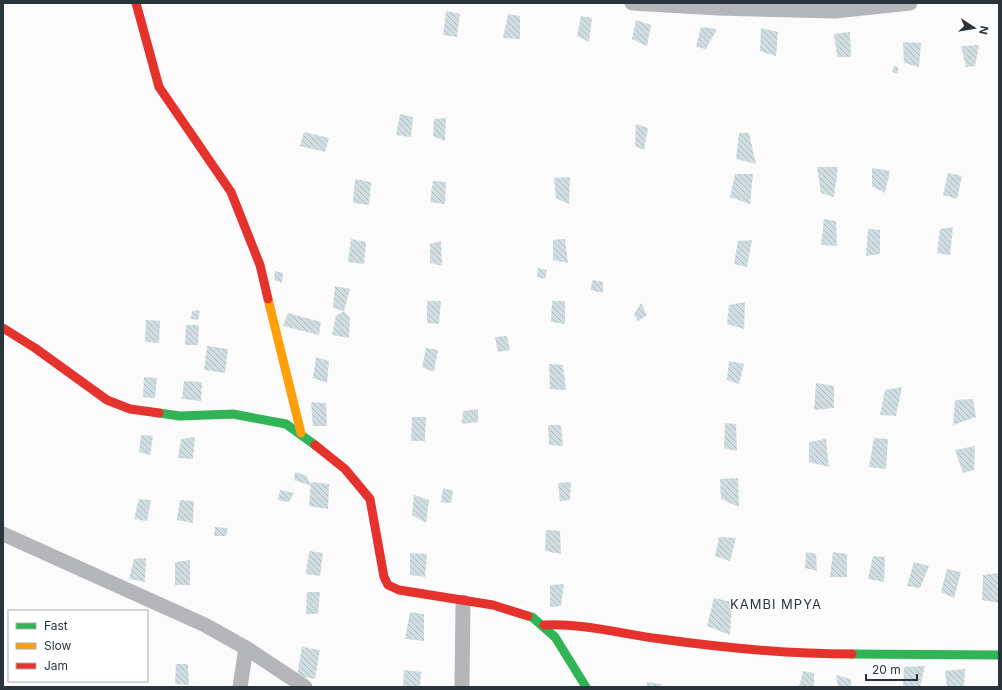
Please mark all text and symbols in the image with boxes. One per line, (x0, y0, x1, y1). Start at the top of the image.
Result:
north arrow (954, 8, 994, 48)
text: N (976, 25, 992, 36)
district label: KAMBI MPYA (730, 596, 822, 612)
legend (8, 610, 148, 682)
text: Fast (44, 618, 68, 633)
text: Slow (44, 638, 72, 653)
scale bar (866, 656, 917, 682)
text: Jam (44, 658, 68, 673)
text: 20 m (872, 662, 901, 677)

